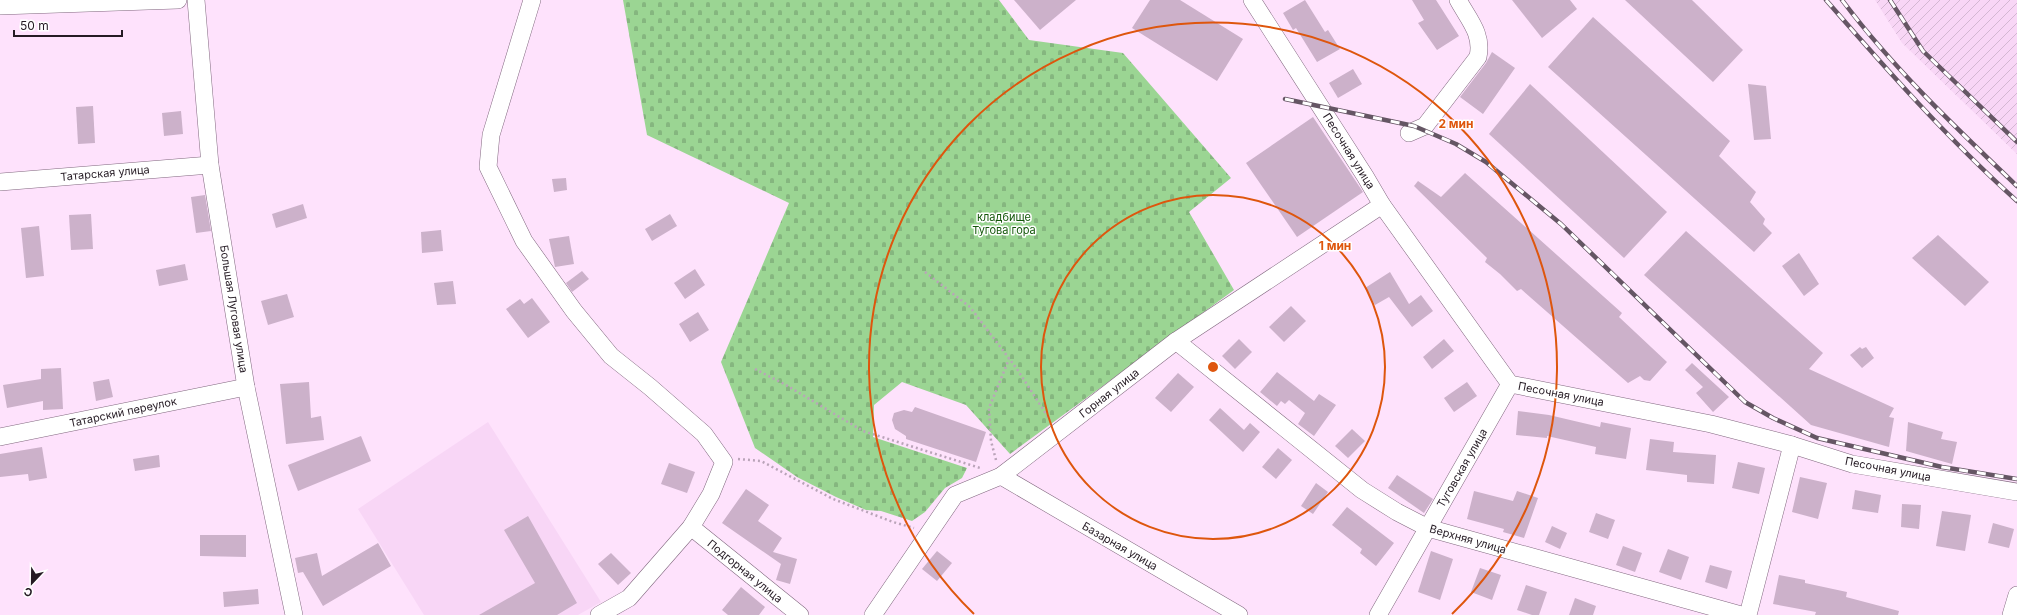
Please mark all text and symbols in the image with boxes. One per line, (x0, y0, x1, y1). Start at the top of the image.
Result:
scale bar (14, 12, 122, 38)
text: 50 m (20, 18, 49, 33)
street label: Песочная улица (1320, 110, 1378, 192)
text: 2 мин (1438, 116, 1474, 131)
street label: Татарская улица (60, 162, 150, 184)
park label: кладбище Тугова гора (972, 210, 1036, 237)
text: 1 мин (1319, 238, 1351, 253)
street label: Большая Луговая улица (217, 244, 251, 374)
centre of rings (1206, 360, 1220, 374)
street label: Горная улица (1076, 365, 1142, 421)
street label: Песочная улица (1517, 379, 1605, 409)
street label: Татарский переулок (68, 394, 178, 430)
street label: Туговская улица (1434, 426, 1490, 510)
street label: Песочная улица (1844, 454, 1932, 484)
street label: Базарная улица (1080, 519, 1160, 573)
street label: Верхняя улица (1428, 521, 1508, 557)
street label: Подгорная улица (705, 536, 785, 606)
north arrow (12, 563, 52, 603)
text: С (22, 584, 35, 600)

